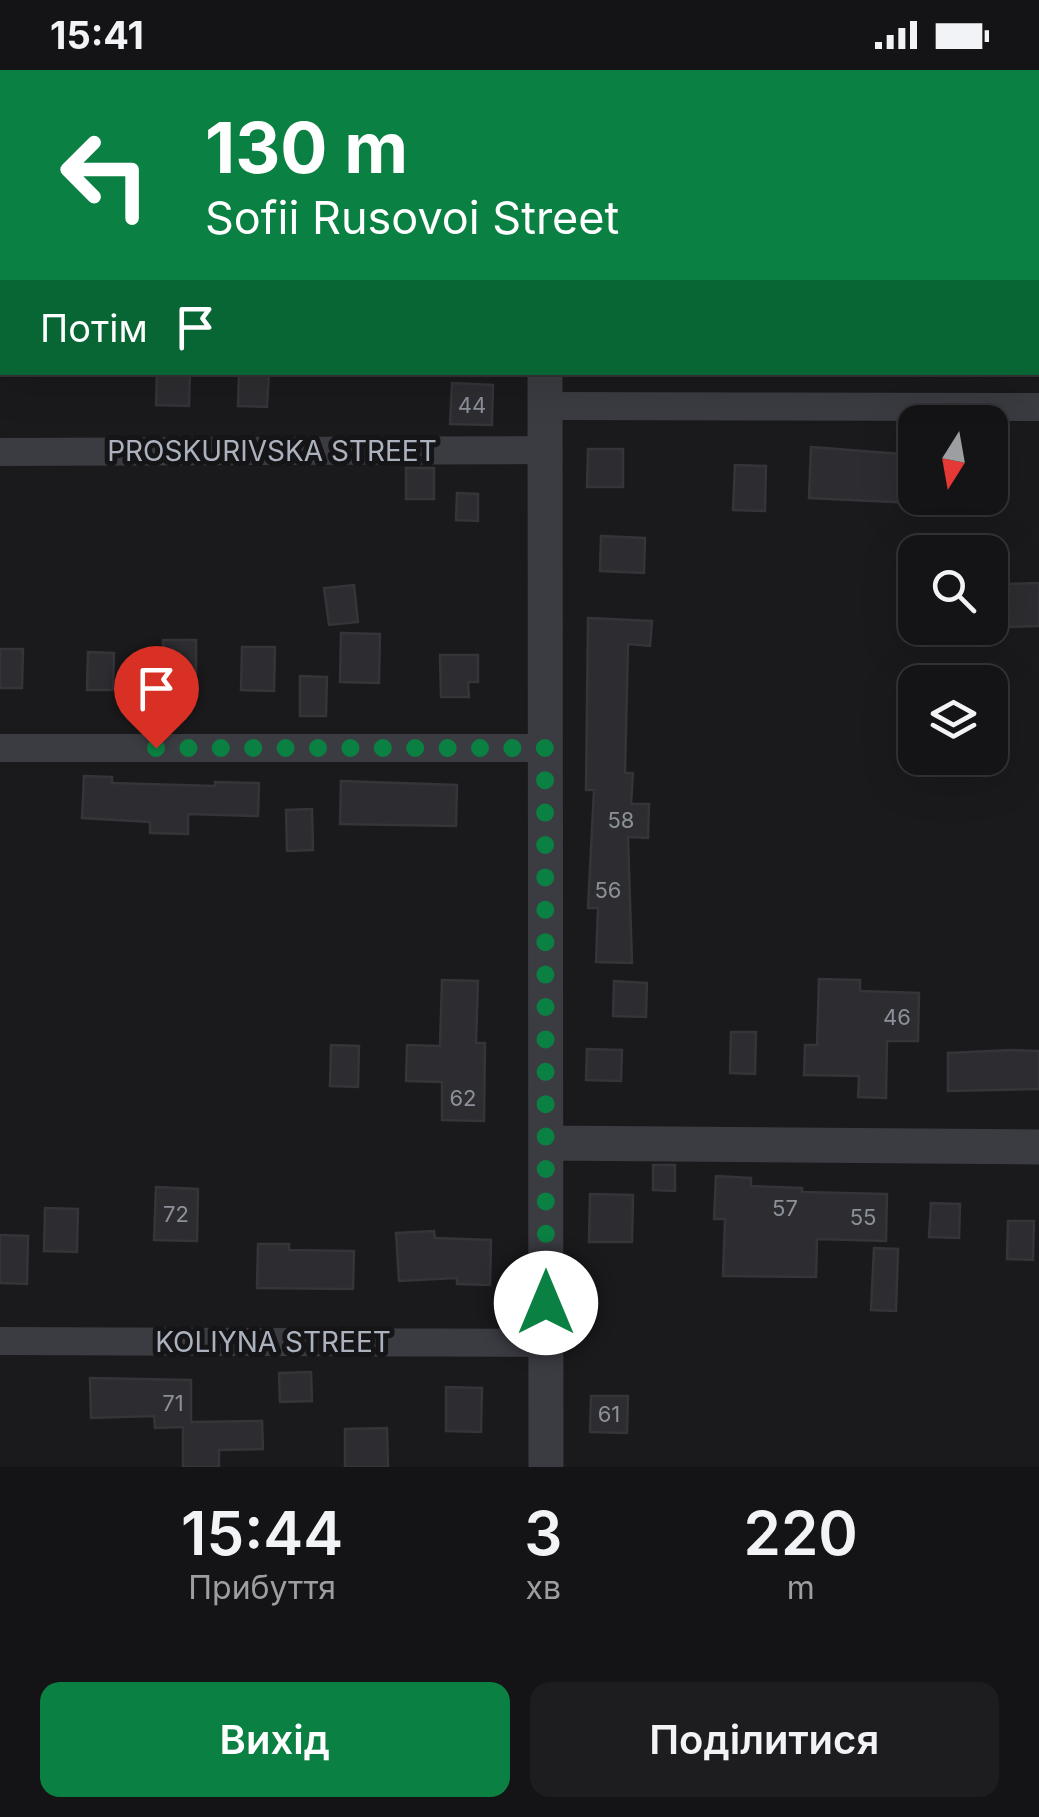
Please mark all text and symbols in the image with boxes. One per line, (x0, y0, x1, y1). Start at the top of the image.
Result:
text: 15:41 (50, 12, 144, 58)
text: 130 m (205, 105, 408, 190)
icon: left (40, 110, 170, 240)
text: Sofii Rusovoi Street (205, 190, 619, 245)
icon: arrive (168, 300, 223, 355)
text: Потім (40, 305, 148, 351)
house number: 44 (458, 392, 486, 418)
north arrow (898, 405, 1008, 515)
map controls (898, 405, 1008, 775)
street label: PROSKURIVSKA STREET (107, 434, 437, 468)
button: search (898, 535, 1008, 645)
pin (114, 646, 199, 749)
icon: arrive (129, 661, 184, 716)
button: layers (898, 665, 1008, 775)
house number: 58 (608, 807, 634, 833)
house number: 56 (594, 877, 622, 903)
house number: 46 (883, 1004, 911, 1030)
house number: 62 (449, 1085, 477, 1111)
house number: 57 (772, 1195, 798, 1221)
house number: 72 (163, 1201, 189, 1227)
house number: 55 (850, 1204, 876, 1230)
position arrow (494, 1251, 598, 1355)
street label: KOLIYNA STREET (155, 1325, 391, 1359)
house number: 71 (162, 1390, 184, 1416)
house number: 61 (598, 1401, 620, 1427)
text: 15:44 (181, 1497, 343, 1569)
text: 3 (524, 1497, 562, 1569)
text: 220 (744, 1497, 858, 1569)
text: Прибуття (188, 1568, 336, 1607)
text: хв (526, 1568, 561, 1607)
text: m (787, 1568, 815, 1607)
button: Вихід (40, 1682, 510, 1797)
button: Поділитися (530, 1682, 999, 1797)

